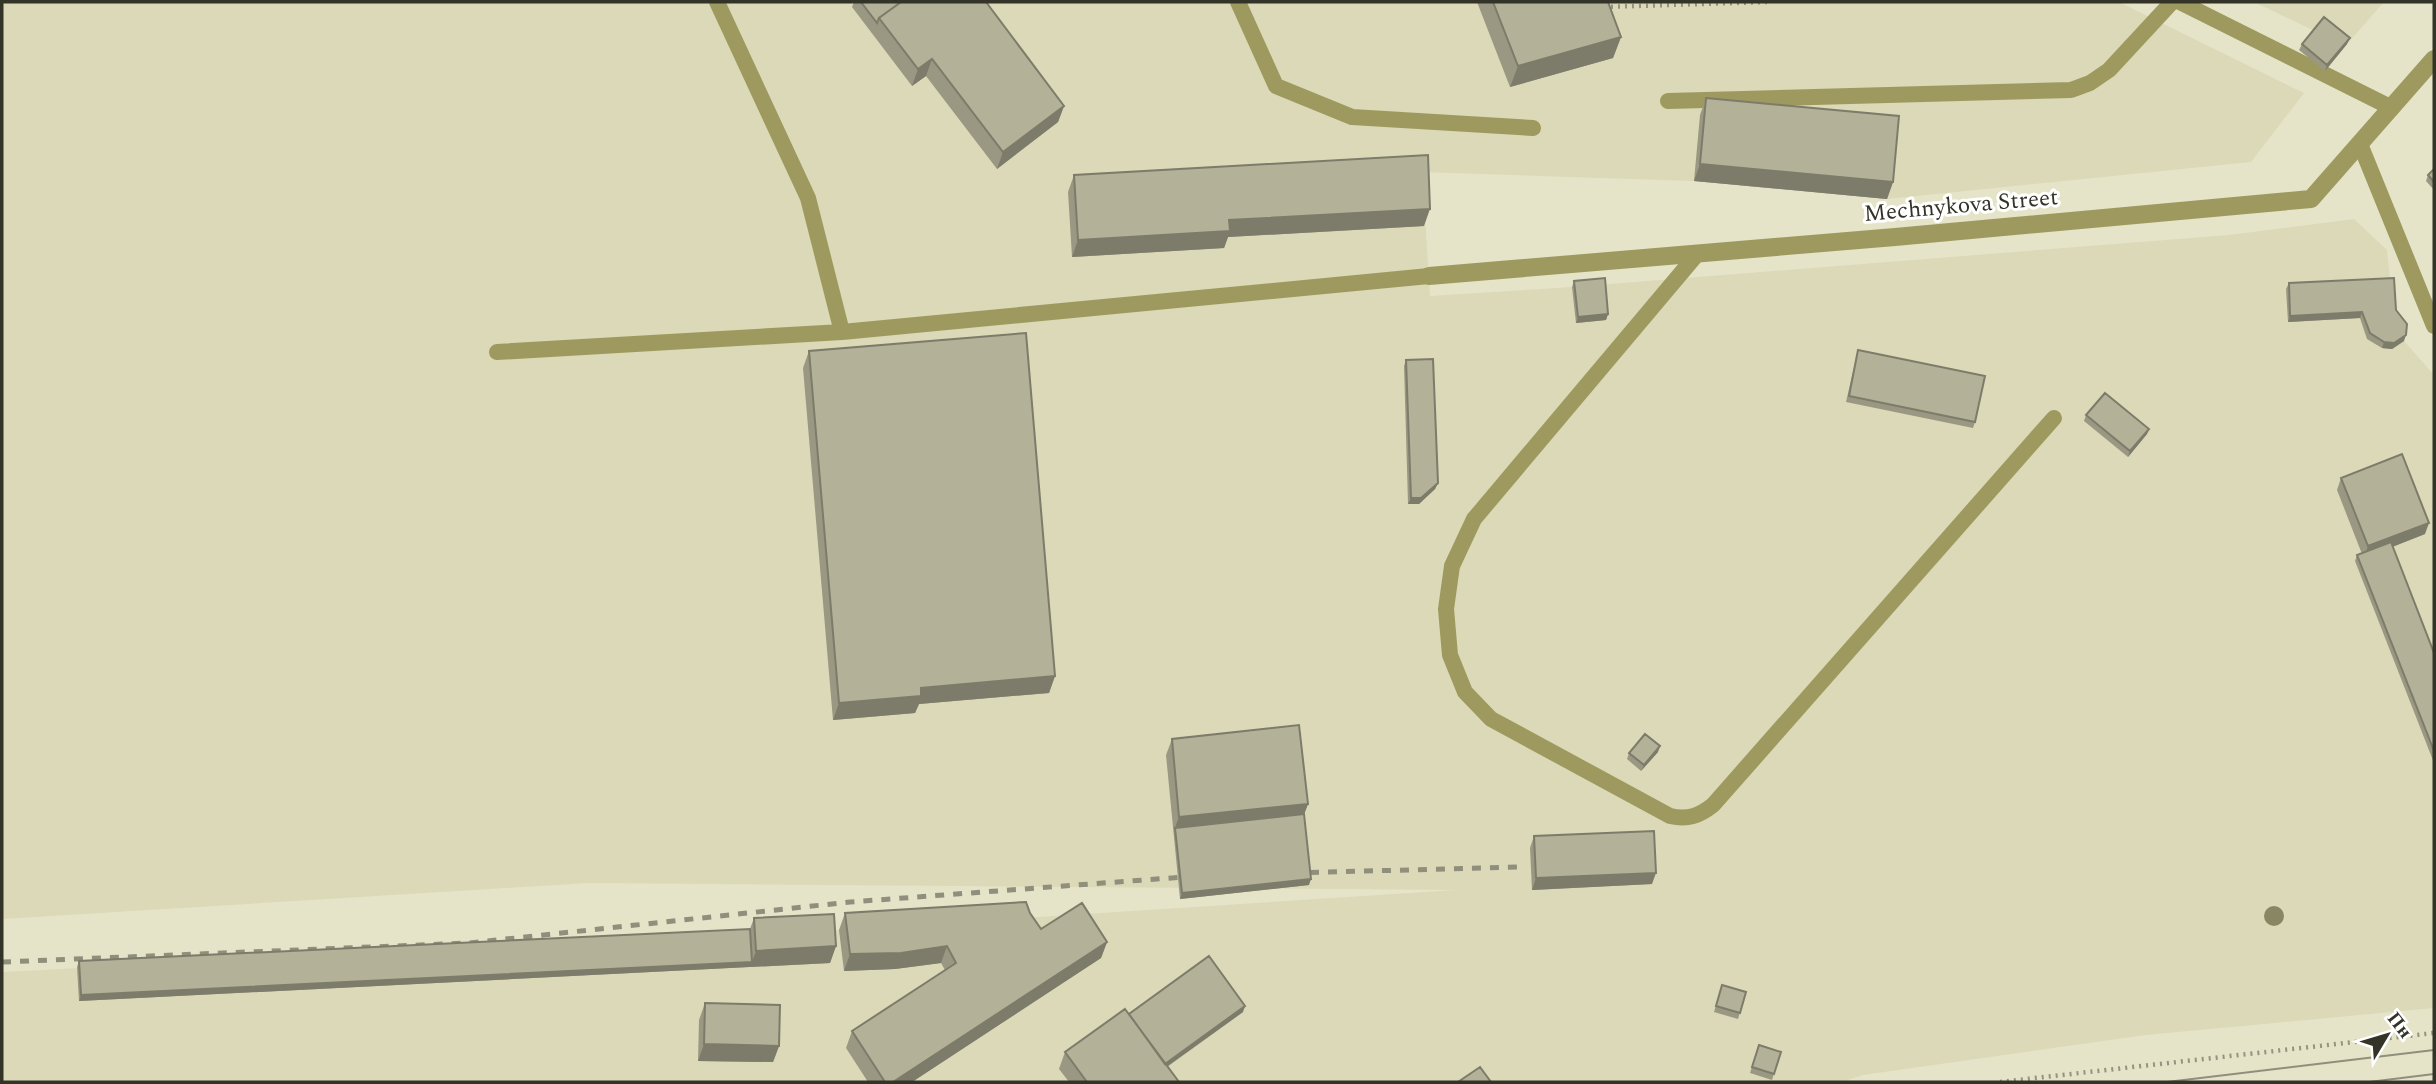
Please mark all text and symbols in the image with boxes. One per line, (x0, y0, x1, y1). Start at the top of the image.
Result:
street label: Mechnykova Street (1862, 180, 2060, 232)
north arrow (2352, 1000, 2422, 1070)
text: Пн (2379, 1006, 2419, 1045)

